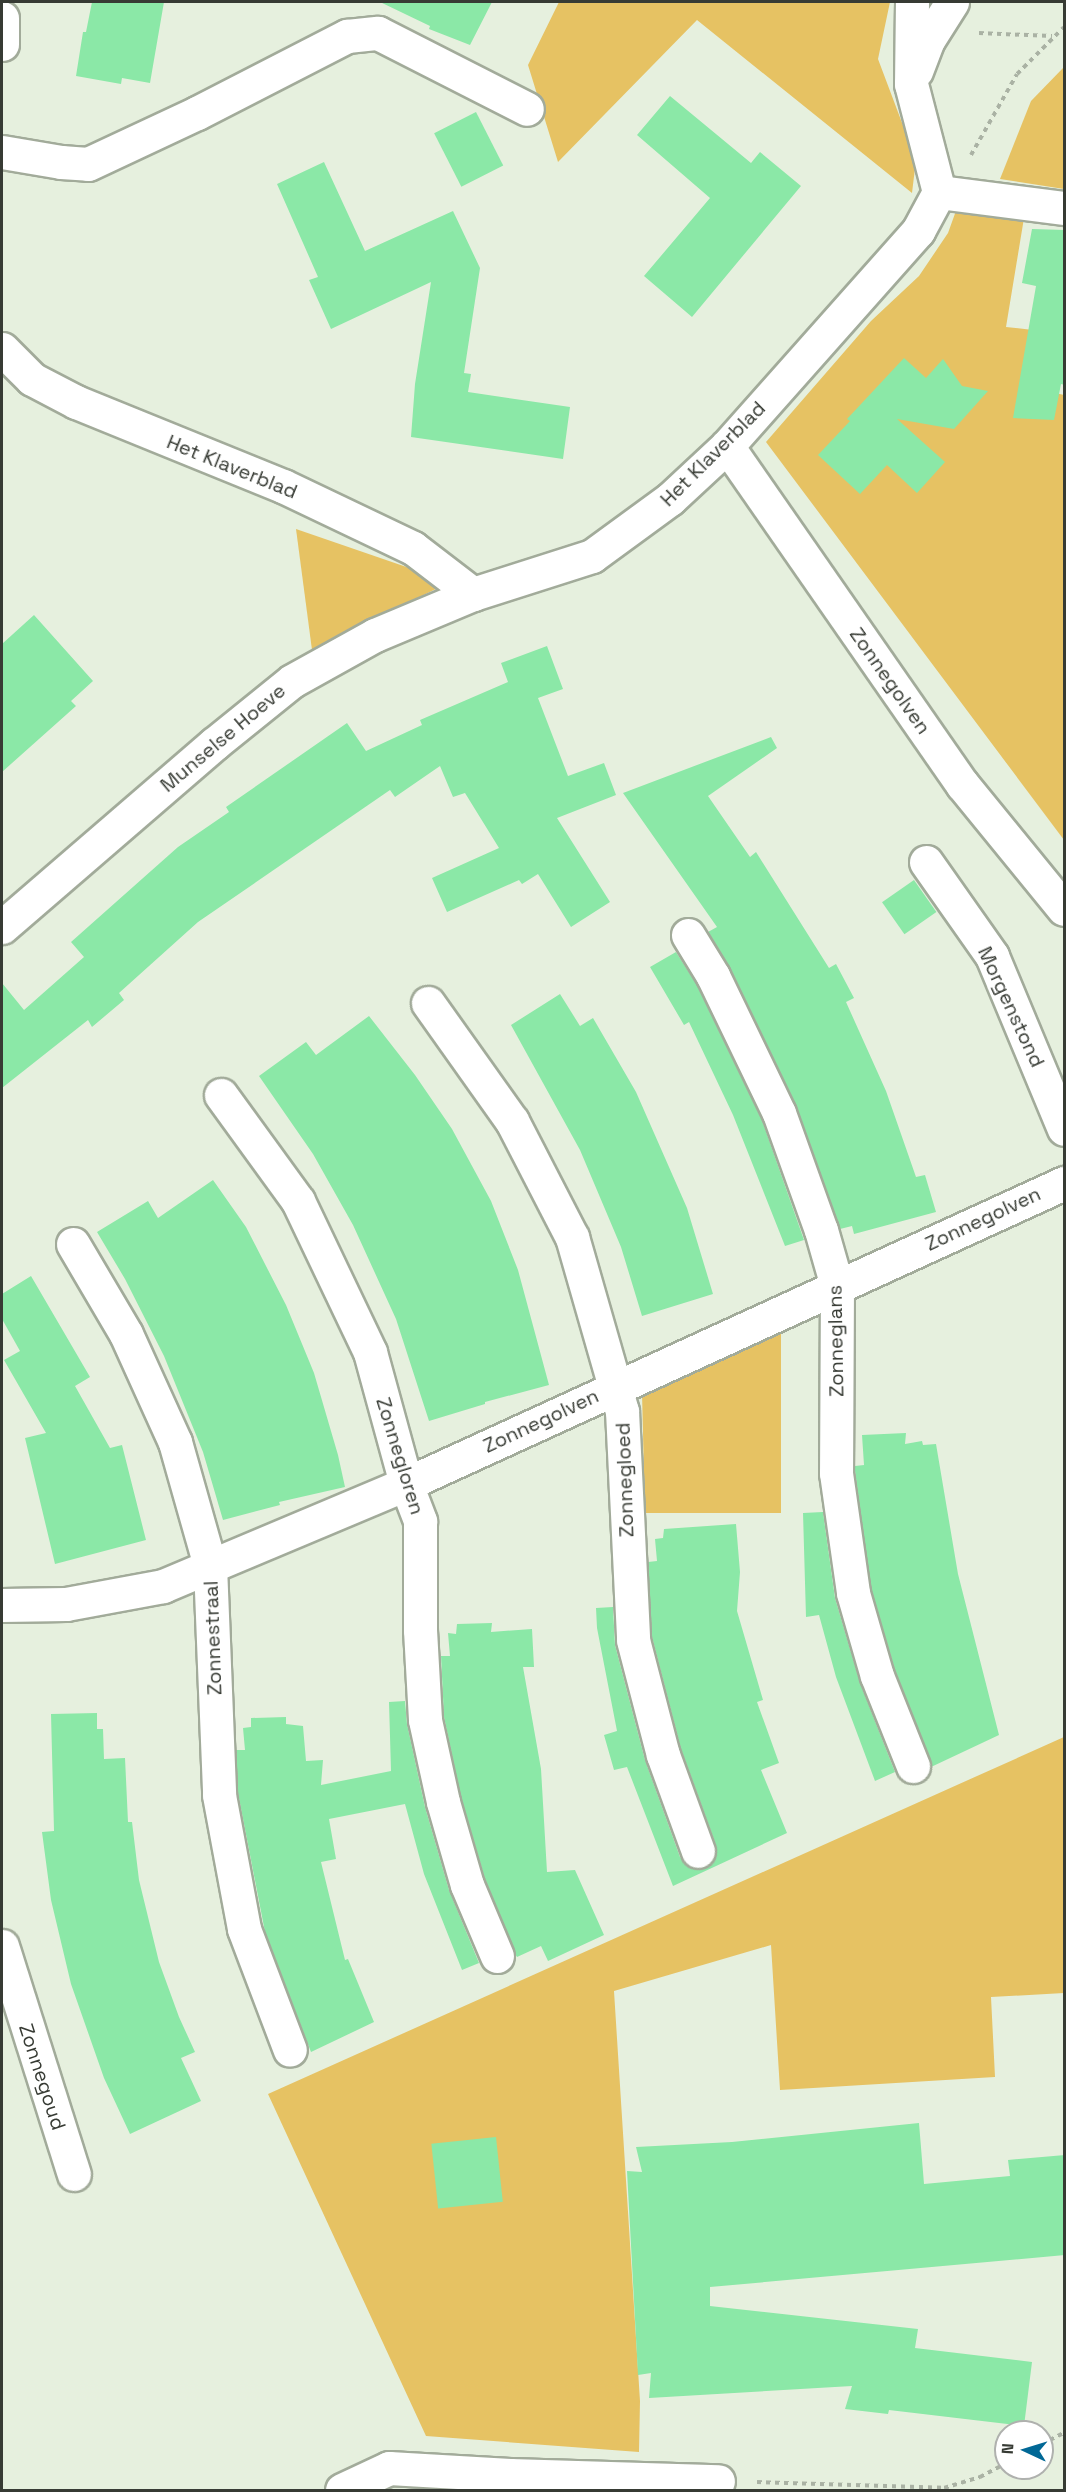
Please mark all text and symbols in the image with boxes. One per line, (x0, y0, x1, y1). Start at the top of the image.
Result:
street label: Het Klaverblad (656, 397, 770, 511)
street label: Het Klaverblad (163, 430, 301, 504)
street label: Zonnegolven (844, 623, 936, 739)
street label: Munselse Hoeve (156, 679, 290, 797)
street label: Morgenstond (973, 943, 1049, 1071)
street label: Zonnegolven (921, 1182, 1045, 1256)
street label: Zonneglans (823, 1285, 849, 1397)
street label: Zonnegolven (479, 1384, 603, 1458)
street label: Zonnegloren (371, 1394, 429, 1518)
street label: Zonnegloed (611, 1422, 639, 1538)
street label: Zonnestraal (199, 1580, 227, 1696)
street label: Zonnegoud (14, 2021, 70, 2133)
north arrow (994, 2420, 1054, 2480)
text: N (997, 2443, 1018, 2455)

